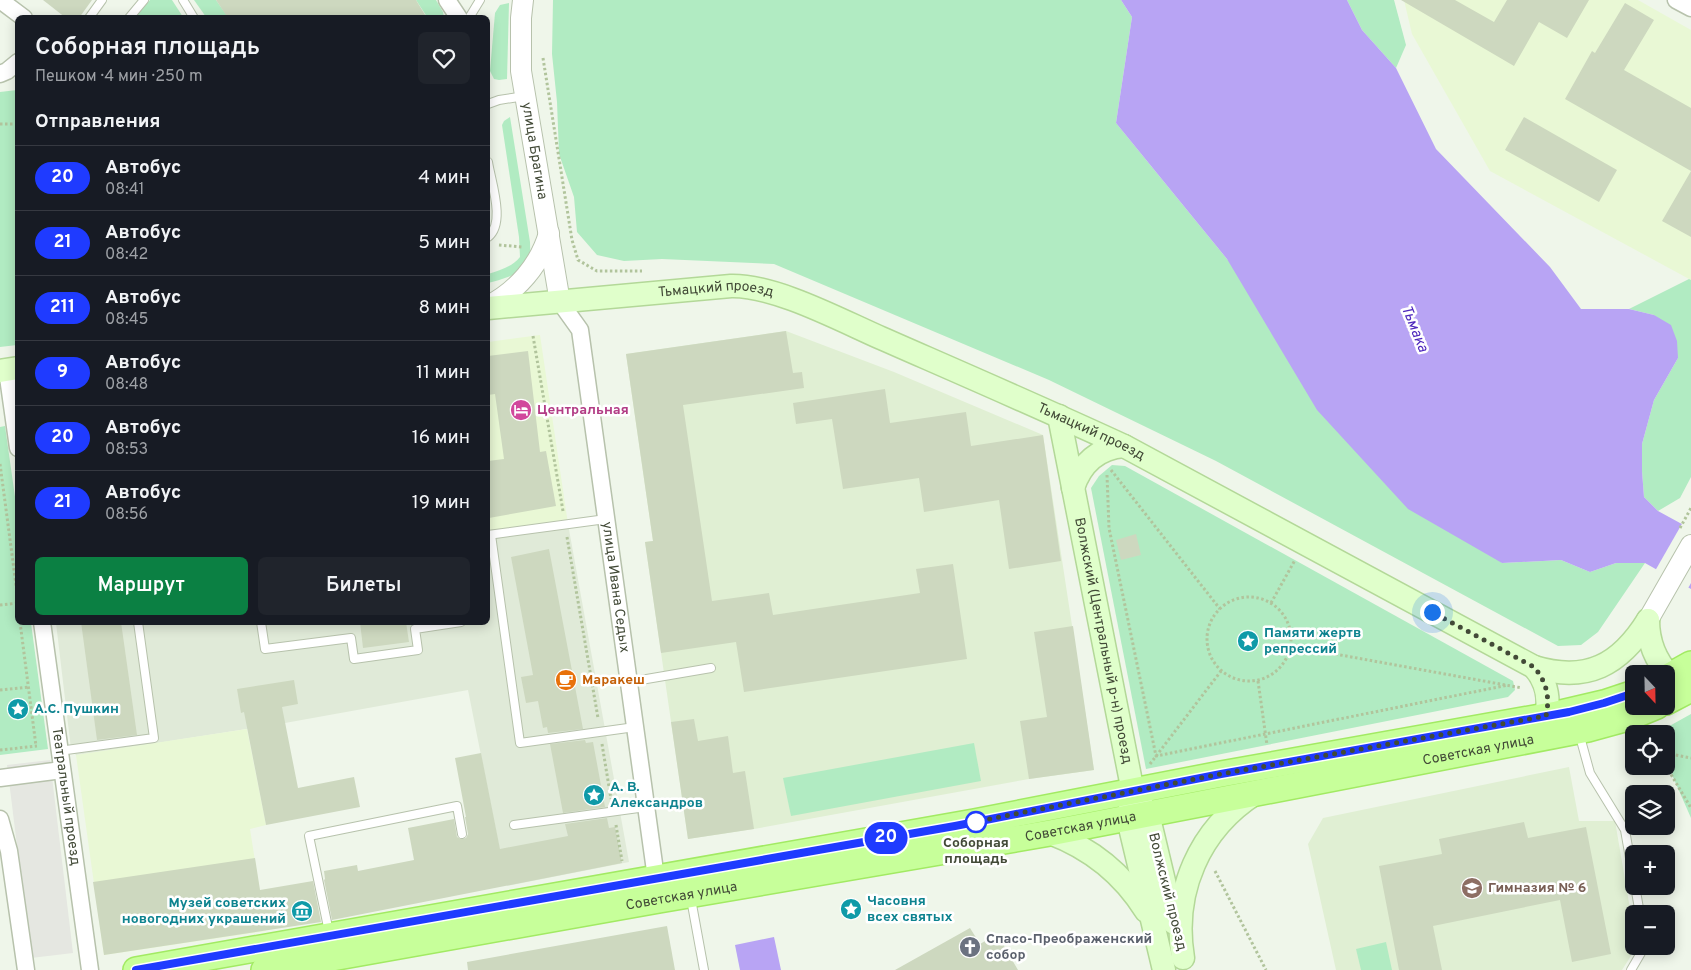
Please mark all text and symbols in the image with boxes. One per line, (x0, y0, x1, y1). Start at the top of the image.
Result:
button: heart (418, 32, 470, 84)
text: Соборная площадь (35, 33, 260, 63)
text: Пешком · 4 мин · 250 m (35, 67, 203, 87)
street label: улица Брагина (518, 101, 551, 201)
text: Отправления (35, 110, 161, 134)
text: Автобус (105, 156, 181, 180)
text: 20 (51, 166, 74, 189)
text: 4 мин (418, 166, 470, 190)
text: 08:41 (105, 180, 145, 200)
text: Автобус (105, 221, 181, 245)
text: 21 (53, 231, 72, 254)
text: 5 мин (418, 231, 470, 255)
text: 08:42 (105, 245, 148, 265)
street label: Тьмацкий проезд (657, 277, 776, 301)
text: Автобус (105, 286, 181, 310)
text: 211 (50, 296, 75, 319)
text: 8 мин (418, 296, 470, 320)
water label: Тьмака (1396, 303, 1432, 355)
text: 08:45 (105, 310, 149, 330)
text: Автобус (105, 351, 181, 375)
text: 9 (57, 361, 68, 384)
text: 11 мин (416, 361, 470, 385)
text: 08:48 (105, 375, 148, 395)
hotel icon: Центральная (509, 398, 533, 422)
street label: Тьмацкий проезд (1035, 399, 1148, 464)
place label: Центральная (537, 402, 629, 419)
text: Автобус (105, 416, 181, 440)
text: 20 (51, 426, 74, 449)
text: 16 мин (412, 426, 470, 450)
text: 08:53 (105, 440, 148, 460)
text: Автобус (105, 481, 181, 505)
text: 21 (53, 491, 72, 514)
text: 19 мин (412, 491, 470, 515)
text: 08:56 (105, 505, 148, 525)
street label: Волжский (Центральный р-н) проезд (1071, 516, 1136, 765)
street label: улица Ивана Седых (598, 521, 633, 654)
button: Маршрут (35, 557, 248, 615)
button: Билеты (258, 557, 470, 615)
your location (1420, 600, 1445, 625)
place label: Памяти жертв репрессий (1264, 625, 1361, 658)
place icon: Памяти жертв репрессий (1236, 629, 1260, 653)
north arrow (1625, 665, 1675, 715)
map controls (1625, 665, 1675, 955)
cafe icon: Маракеш (554, 668, 578, 692)
place label: Маракеш (582, 672, 645, 689)
place icon: А.С. Пушкин (6, 697, 30, 721)
place label: А.С. Пушкин (34, 701, 119, 718)
button: locate (1625, 725, 1675, 775)
street label: Театральный проезд (48, 726, 84, 867)
street label: Советская улица (1421, 731, 1535, 769)
place label: А. В. Александров (610, 779, 703, 812)
place icon: А. В. Александров (582, 783, 606, 807)
button: layers (1625, 785, 1675, 835)
street label: Советская улица (1024, 808, 1138, 846)
marker: Соборная площадь (965, 811, 987, 833)
line badge: 20 (864, 822, 908, 854)
text: 20 (875, 826, 897, 849)
street label: Волжский проезд (1144, 831, 1190, 953)
place label: Соборная площадь (943, 835, 1009, 868)
button: + (1625, 845, 1675, 895)
school or university icon: Гимназия № 6 (1460, 876, 1484, 900)
street label: Советская улица (624, 878, 739, 914)
place label: Гимназия № 6 (1488, 880, 1586, 897)
place label: Часовня всех святых (867, 893, 953, 926)
place label: Музей советских новогодних украшений (122, 895, 286, 928)
place icon: Часовня всех святых (839, 897, 863, 921)
museum icon: Музей советских новогодних украшений (290, 899, 314, 923)
button: − (1625, 905, 1675, 955)
place label: Спасо-Преображенский собор (986, 931, 1152, 964)
church icon: Спасо-Преображенский собор (958, 935, 982, 959)

